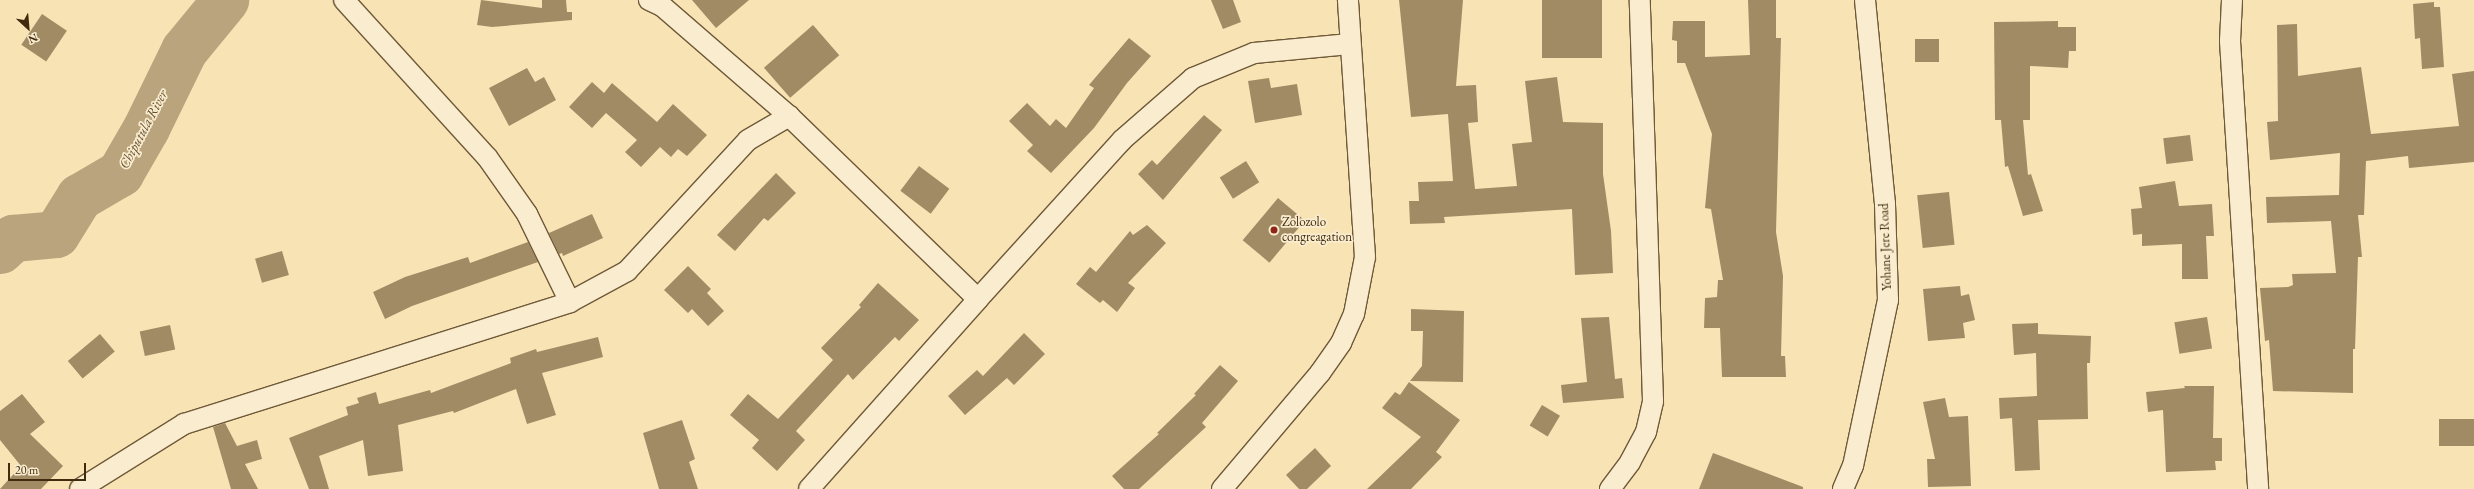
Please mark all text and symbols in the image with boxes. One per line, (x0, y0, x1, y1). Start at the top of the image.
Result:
north arrow (8, 8, 48, 48)
text: N (26, 31, 40, 47)
water label: Chiputula River (115, 87, 171, 171)
street label: Yohane Jere Road (1877, 203, 1895, 291)
place label: Zolozolo congreagation (1282, 215, 1352, 246)
marker: Zolozolo congreagation (1269, 225, 1279, 235)
scale bar (10, 455, 88, 481)
text: 20 m (15, 462, 38, 478)

